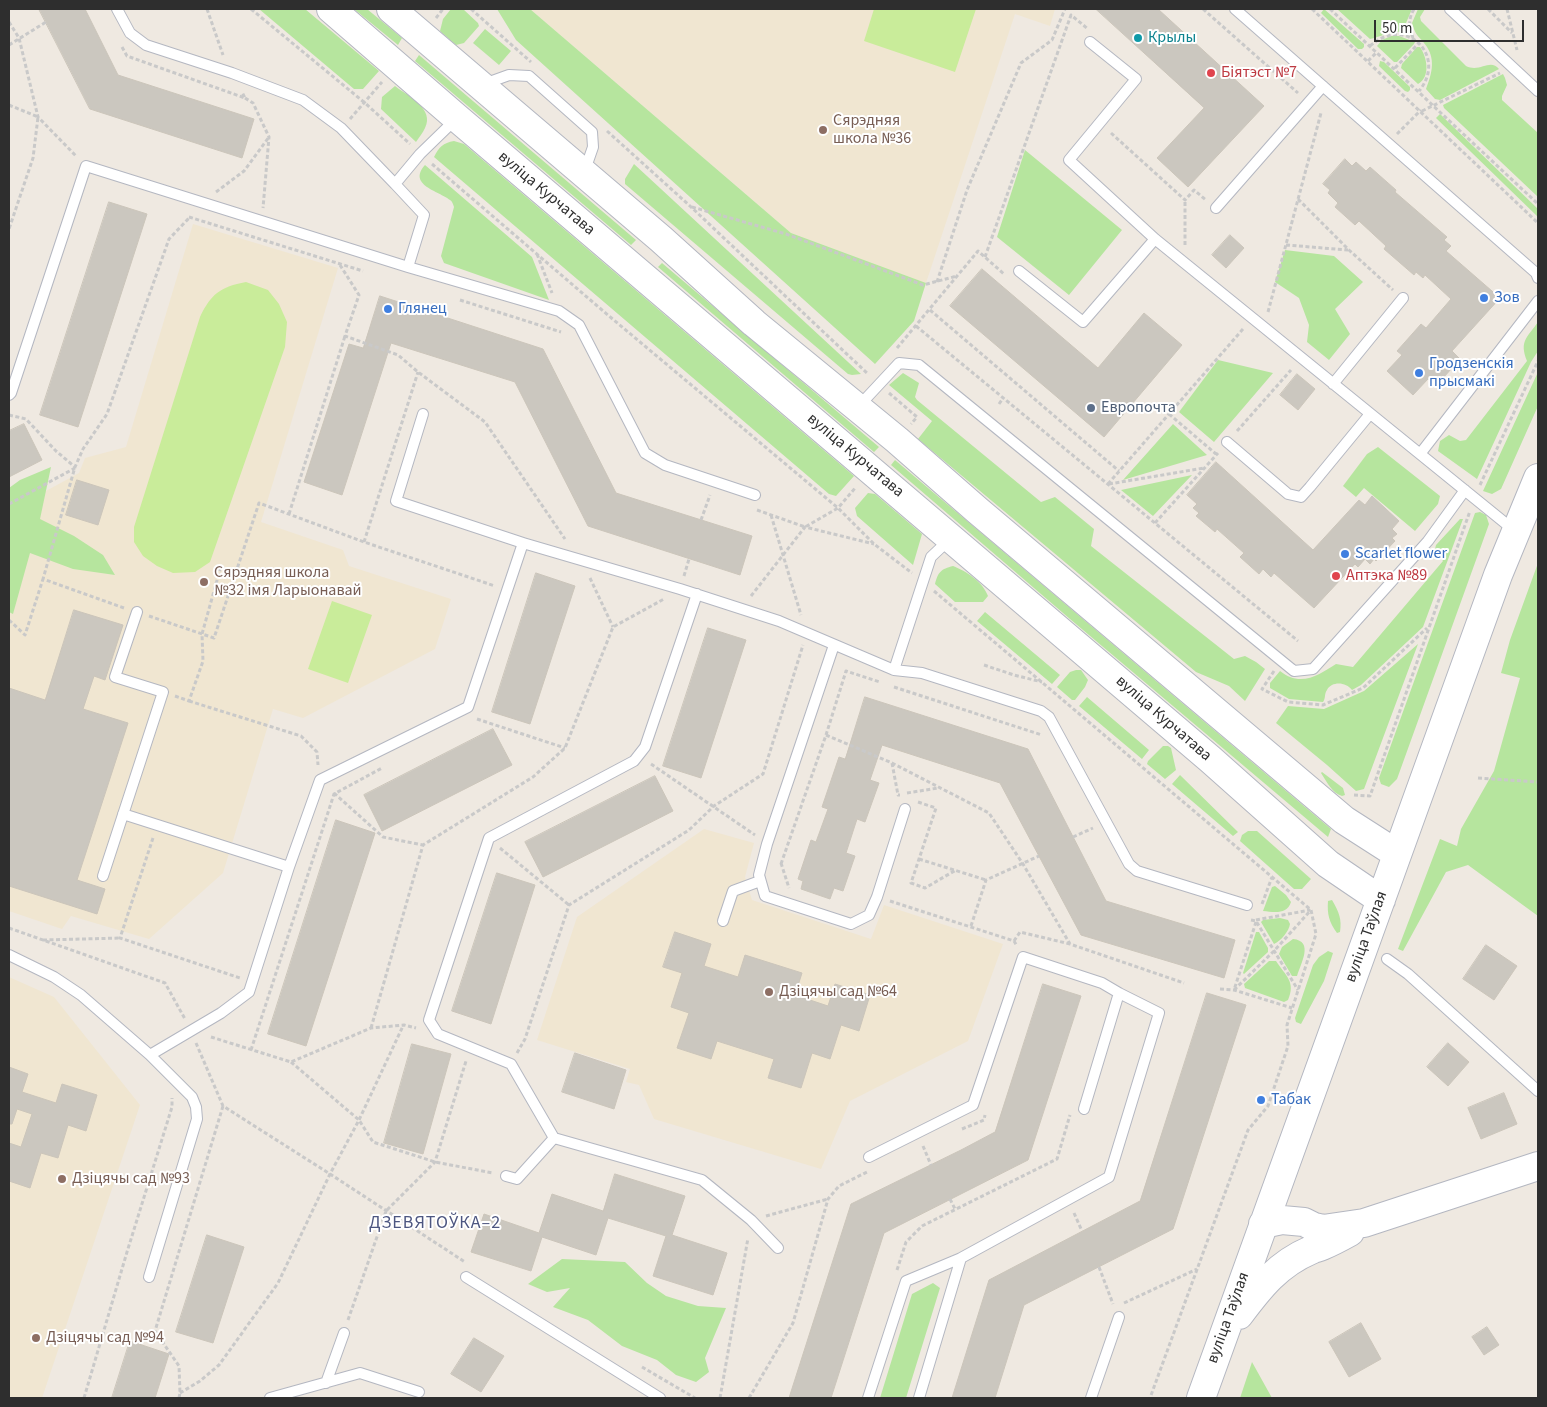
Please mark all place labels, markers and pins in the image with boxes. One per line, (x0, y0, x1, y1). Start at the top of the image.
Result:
place label: Крылы (1148, 28, 1196, 48)
marker: Крылы (1132, 32, 1144, 44)
place label: Біятэст №7 (1221, 63, 1297, 83)
marker: Біятэст №7 (1205, 67, 1217, 79)
place label: Сярэдняя школа №36 (833, 111, 911, 149)
marker: Сярэдняя школа №36 (817, 124, 829, 136)
place label: Зов (1494, 288, 1520, 308)
marker: Зов (1478, 292, 1490, 304)
place label: Глянец (398, 299, 447, 319)
marker: Глянец (382, 303, 394, 315)
place label: Гродзенскія прысмакі (1429, 354, 1514, 392)
marker: Гродзенскія прысмакі (1413, 367, 1425, 379)
place label: Европочта (1101, 398, 1176, 418)
marker: Европочта (1085, 402, 1097, 414)
place label: Scarlet flower (1355, 544, 1447, 564)
marker: Scarlet flower (1339, 548, 1351, 560)
place label: Сярэдняя школа №32 імя Ларыонавай (214, 563, 362, 601)
place label: Аптэка №89 (1346, 566, 1427, 586)
marker: Аптэка №89 (1330, 570, 1342, 582)
marker: Сярэдняя школа №32 імя Ларыонавай (198, 576, 210, 588)
place label: Дзіцячы сад №64 (779, 982, 897, 1002)
marker: Дзіцячы сад №64 (763, 986, 775, 998)
place label: Табак (1271, 1090, 1311, 1110)
marker: Табак (1255, 1094, 1267, 1106)
place label: Дзіцячы сад №93 (72, 1169, 190, 1189)
marker: Дзіцячы сад №93 (56, 1173, 68, 1185)
place label: Дзіцячы сад №94 (46, 1328, 164, 1348)
marker: Дзіцячы сад №94 (30, 1332, 42, 1344)

